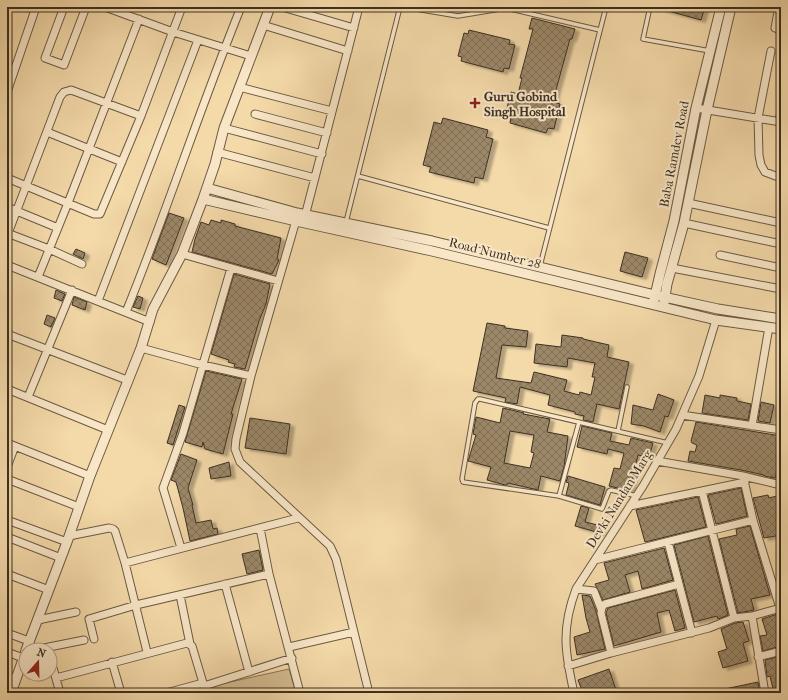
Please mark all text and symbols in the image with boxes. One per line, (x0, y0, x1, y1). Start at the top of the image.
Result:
place label: Guru Gobind Singh Hospital (484, 89, 566, 120)
marker: Guru Gobind Singh Hospital (469, 97, 481, 109)
street label: Baba Ramdev Road (656, 99, 692, 208)
street label: Road Number 28 (447, 234, 543, 272)
street label: Devki Nandan Marg (583, 446, 656, 551)
north arrow (18, 642, 58, 682)
text: N (35, 646, 48, 661)

